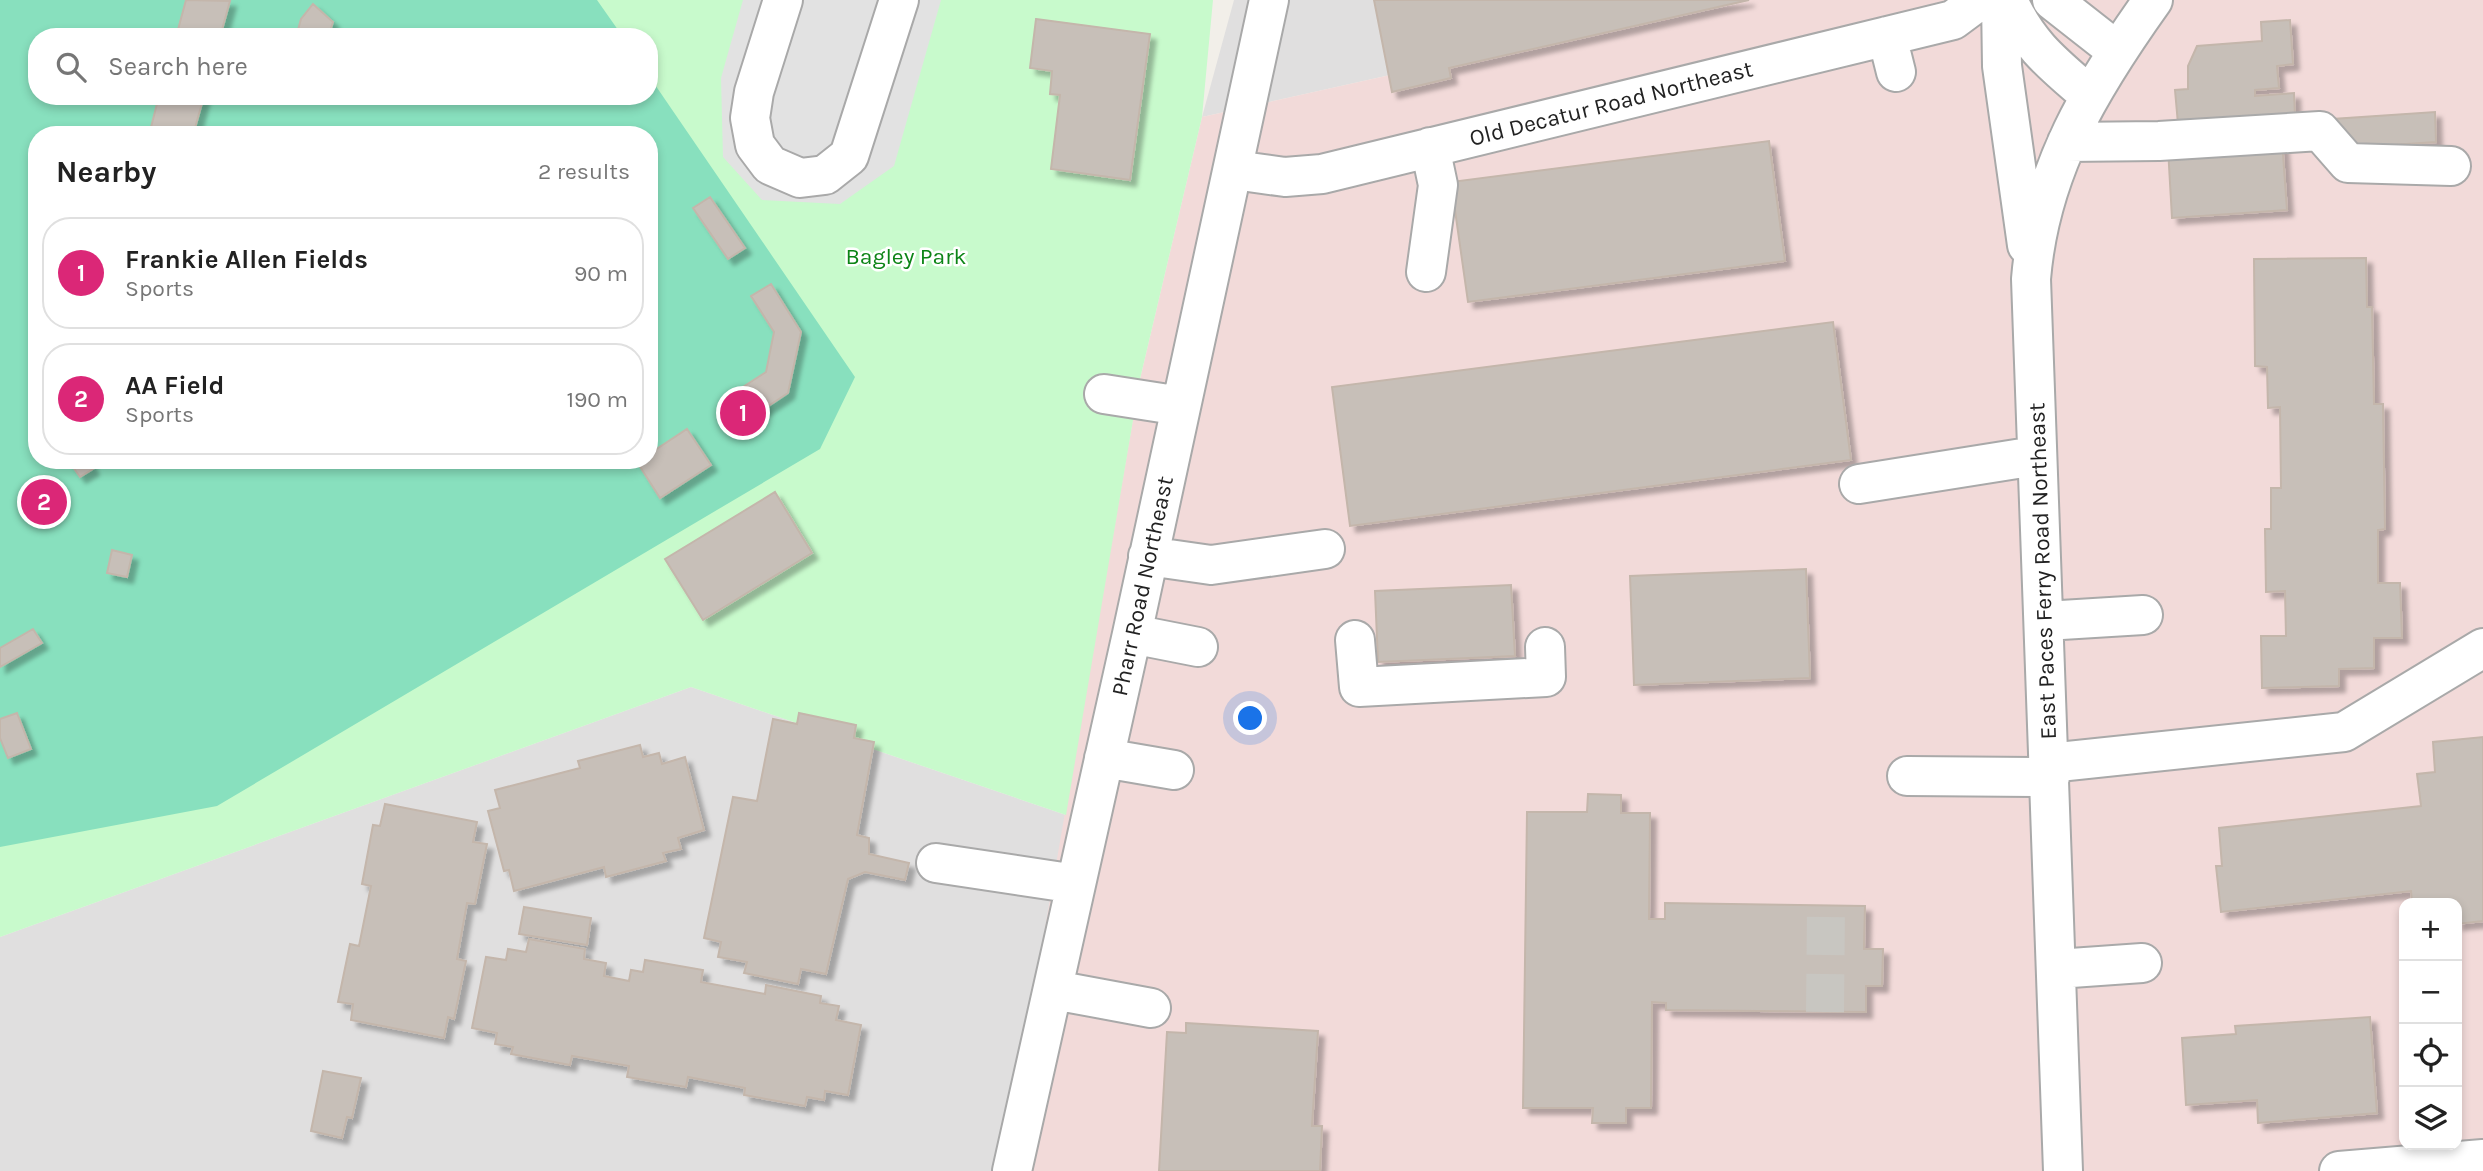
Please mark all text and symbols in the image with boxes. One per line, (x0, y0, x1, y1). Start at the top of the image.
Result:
search box (28, 28, 658, 105)
icon: search (52, 48, 90, 86)
text: Search here (108, 51, 248, 82)
street label: Old Decatur Road Northeast (1467, 55, 1756, 152)
text: Nearby (56, 154, 156, 190)
text: 2 results (538, 158, 630, 185)
park label: Bagley Park (845, 243, 967, 270)
text: Frankie Allen Fields (125, 244, 368, 275)
text: 1 (77, 260, 85, 287)
text: 90 m (574, 260, 628, 287)
text: Sports (125, 275, 194, 302)
text: AA Field (125, 370, 225, 401)
text: 2 (74, 386, 88, 413)
text: 190 m (566, 386, 628, 413)
pin: 1 (720, 387, 766, 439)
text: Sports (125, 401, 194, 428)
street label: East Paces Ferry Road Northeast (2023, 402, 2062, 740)
street label: Pharr Road Northeast (1106, 473, 1179, 699)
pin: 2 (21, 476, 67, 528)
your location (1233, 701, 1267, 735)
map controls (2399, 898, 2462, 1150)
button: + (2399, 898, 2462, 961)
button: − (2399, 961, 2462, 1024)
button: locate (2399, 1024, 2462, 1087)
button: layers (2399, 1087, 2462, 1150)

